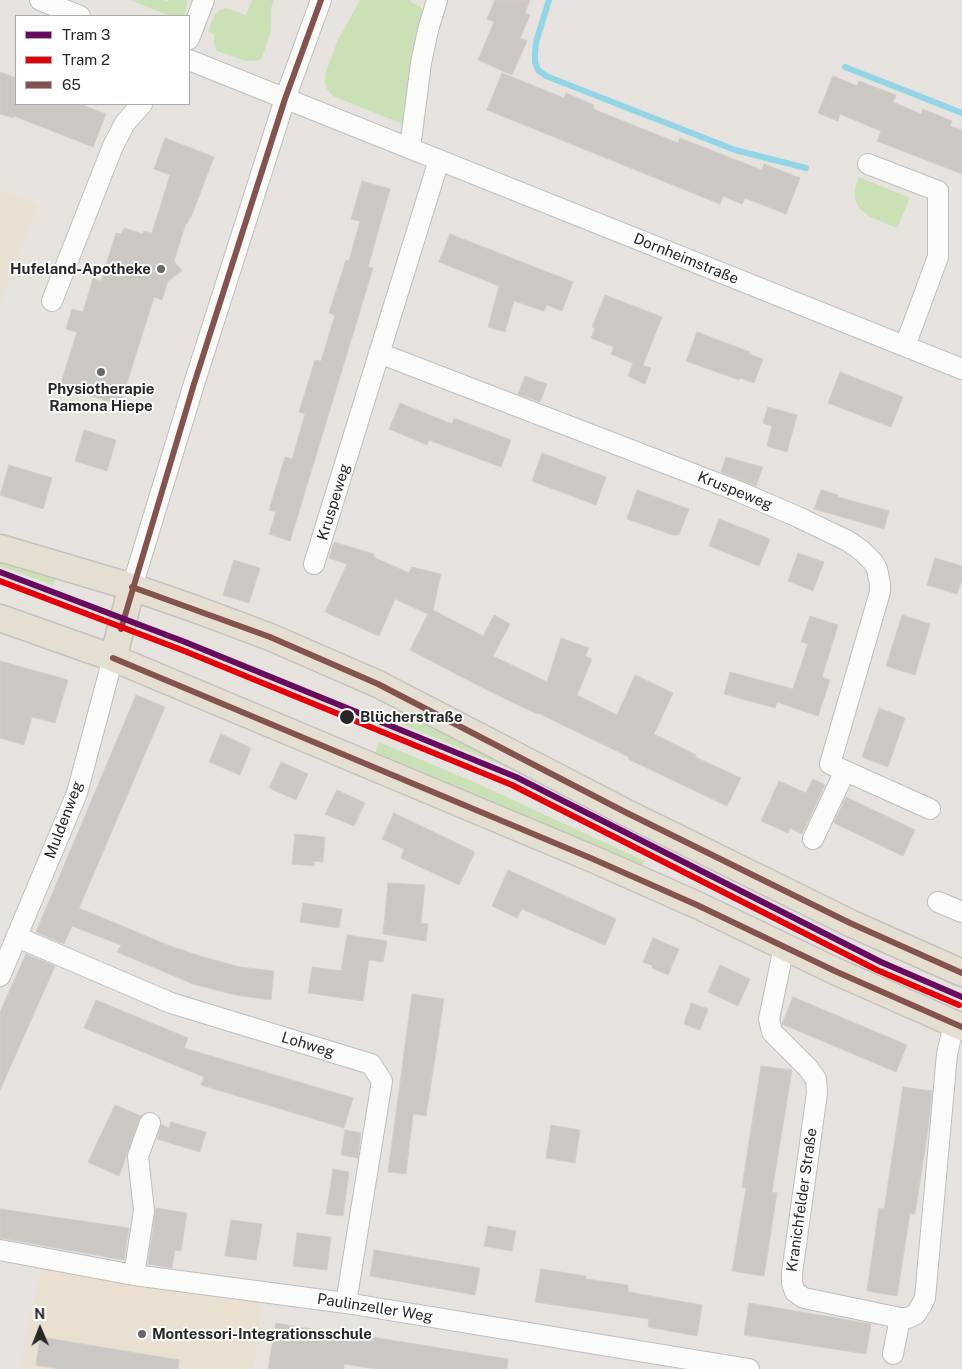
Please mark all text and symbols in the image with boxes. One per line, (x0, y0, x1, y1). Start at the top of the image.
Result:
legend (15, 15, 190, 105)
text: Tram 3 (62, 26, 110, 43)
text: Tram 2 (62, 51, 110, 68)
text: 65 (62, 76, 81, 93)
street label: Dornheimstraße (631, 230, 741, 288)
place label: Hufeland-Apotheke (10, 260, 151, 278)
marker: Hufeland-Apotheke (155, 263, 167, 275)
marker: Physiotherapie Ramona Hiepe (95, 366, 107, 378)
place label: Physiotherapie Ramona Hiepe (48, 380, 154, 415)
street label: Kruspeweg (314, 462, 354, 542)
street label: Kruspeweg (695, 468, 775, 514)
marker: Blücherstraße (338, 708, 356, 726)
place label: Blücherstraße (360, 708, 463, 726)
street label: Muldenweg (41, 779, 87, 861)
street label: Lohweg (279, 1028, 337, 1062)
street label: Kranichfelder Straße (783, 1127, 821, 1273)
street label: Paulinzeller Weg (316, 1290, 434, 1326)
north arrow (15, 1304, 65, 1354)
text: N (34, 1306, 45, 1322)
place label: Montessori-Integrationsschule (152, 1325, 372, 1343)
marker: Montessori-Integrationsschule (136, 1328, 148, 1340)

